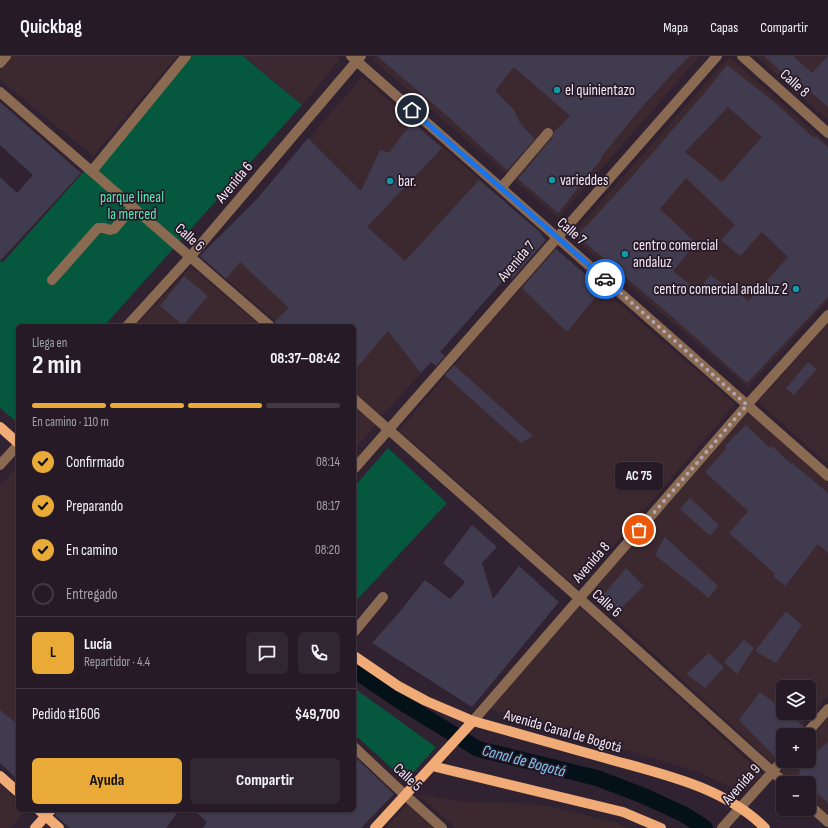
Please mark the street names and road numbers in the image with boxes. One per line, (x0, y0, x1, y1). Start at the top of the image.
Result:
street label: Calle 8 (776, 65, 813, 102)
street label: Avenida 6 (211, 158, 257, 208)
street label: Calle 7 (553, 213, 590, 249)
street label: Calle 6 (171, 219, 208, 255)
street label: Avenida 7 (493, 237, 539, 286)
street label: Avenida 8 (568, 538, 614, 587)
street label: Calle 6 (588, 585, 625, 622)
street label: Avenida Canal de Bogotá (501, 705, 624, 757)
street label: Calle 5 (389, 759, 426, 796)
street label: Avenida 9 (718, 760, 765, 809)

